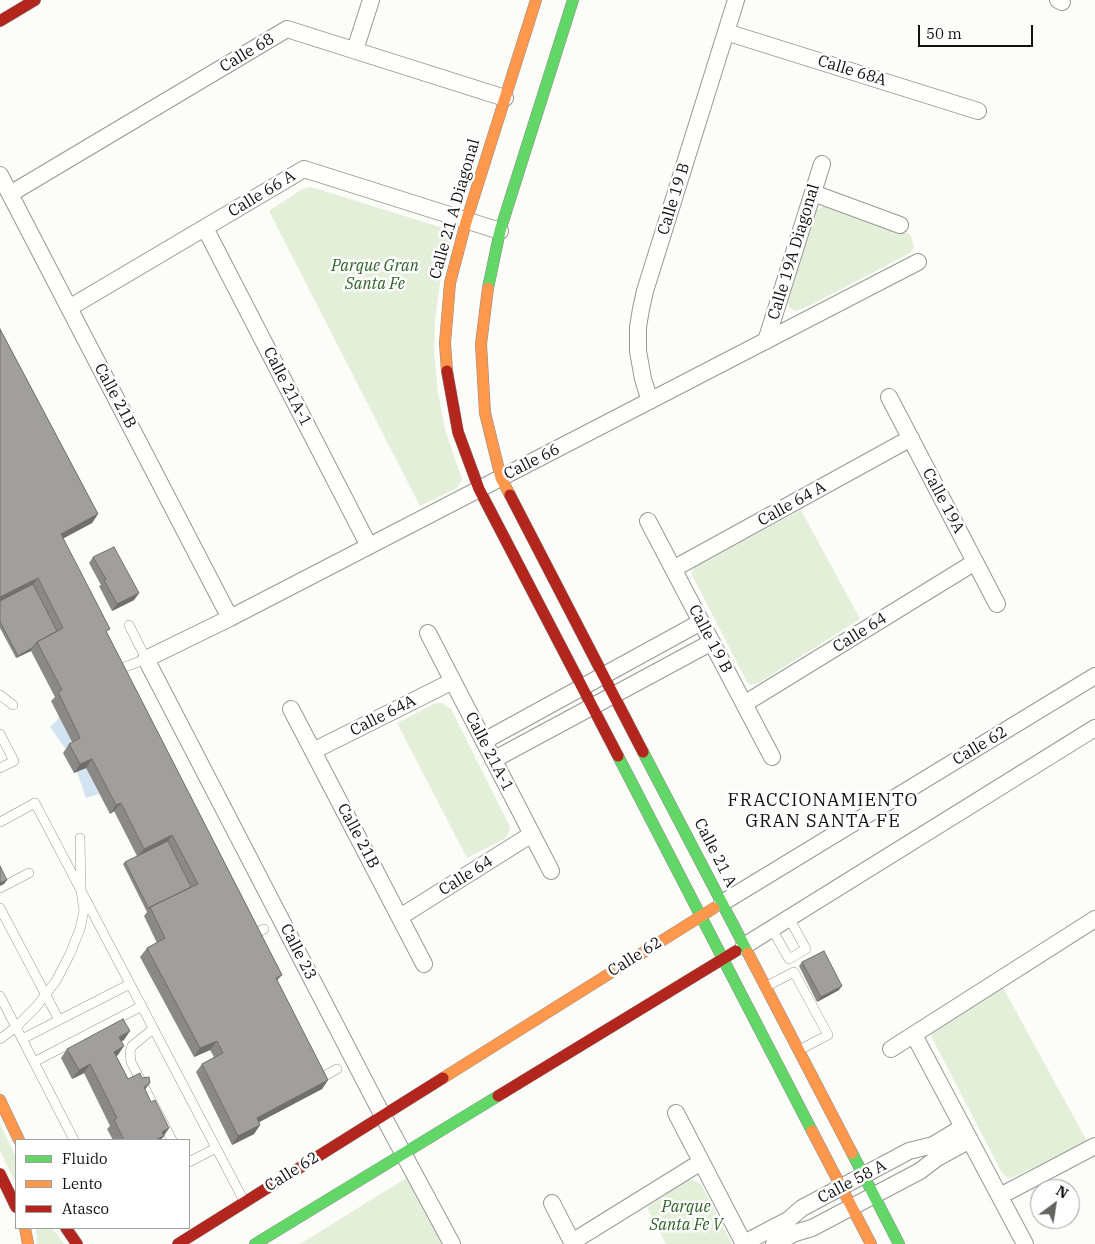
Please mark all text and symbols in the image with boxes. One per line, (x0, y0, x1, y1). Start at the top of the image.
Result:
scale bar (920, 15, 1035, 47)
text: 50 m (926, 24, 962, 43)
street label: Calle 68 (216, 29, 278, 77)
street label: Calle 68A (815, 51, 889, 91)
street label: Calle 21 A Diagonal (426, 137, 484, 281)
street label: Calle 19 B (654, 161, 694, 237)
street label: Calle 66 A (225, 167, 299, 221)
street label: Calle 19A Diagonal (764, 182, 824, 322)
park label: Parque Gran Santa Fe (331, 256, 419, 294)
street label: Calle 21A-1 (259, 344, 315, 430)
street label: Calle 21B (90, 360, 140, 432)
street label: Calle 66 (501, 440, 563, 484)
street label: Calle 19A (918, 465, 968, 537)
street label: Calle 64 A (755, 477, 829, 531)
street label: Calle 19 B (684, 602, 736, 676)
street label: Calle 64 (829, 609, 891, 657)
street label: Calle 64A (347, 691, 419, 741)
street label: Calle 21A-1 (461, 709, 517, 795)
street label: Calle 62 (949, 722, 1011, 770)
district label: FRACCIONAMIENTO GRAN SANTA FE (726, 790, 920, 832)
street label: Calle 21B (333, 800, 383, 872)
street label: Calle 21 A (689, 815, 741, 891)
street label: Calle 64 (435, 852, 497, 900)
street label: Calle 23 (276, 921, 320, 983)
street label: Calle 62 (604, 933, 666, 981)
legend (15, 1139, 190, 1229)
street label: Calle 62 (261, 1148, 323, 1196)
text: Fluido (62, 1149, 107, 1168)
street label: Calle 58 A (814, 1156, 890, 1208)
text: Lento (62, 1174, 102, 1193)
north arrow (1030, 1179, 1080, 1229)
text: N (1053, 1181, 1072, 1203)
park label: Parque Santa Fe V (649, 1197, 723, 1235)
text: Atasco (62, 1199, 109, 1218)

